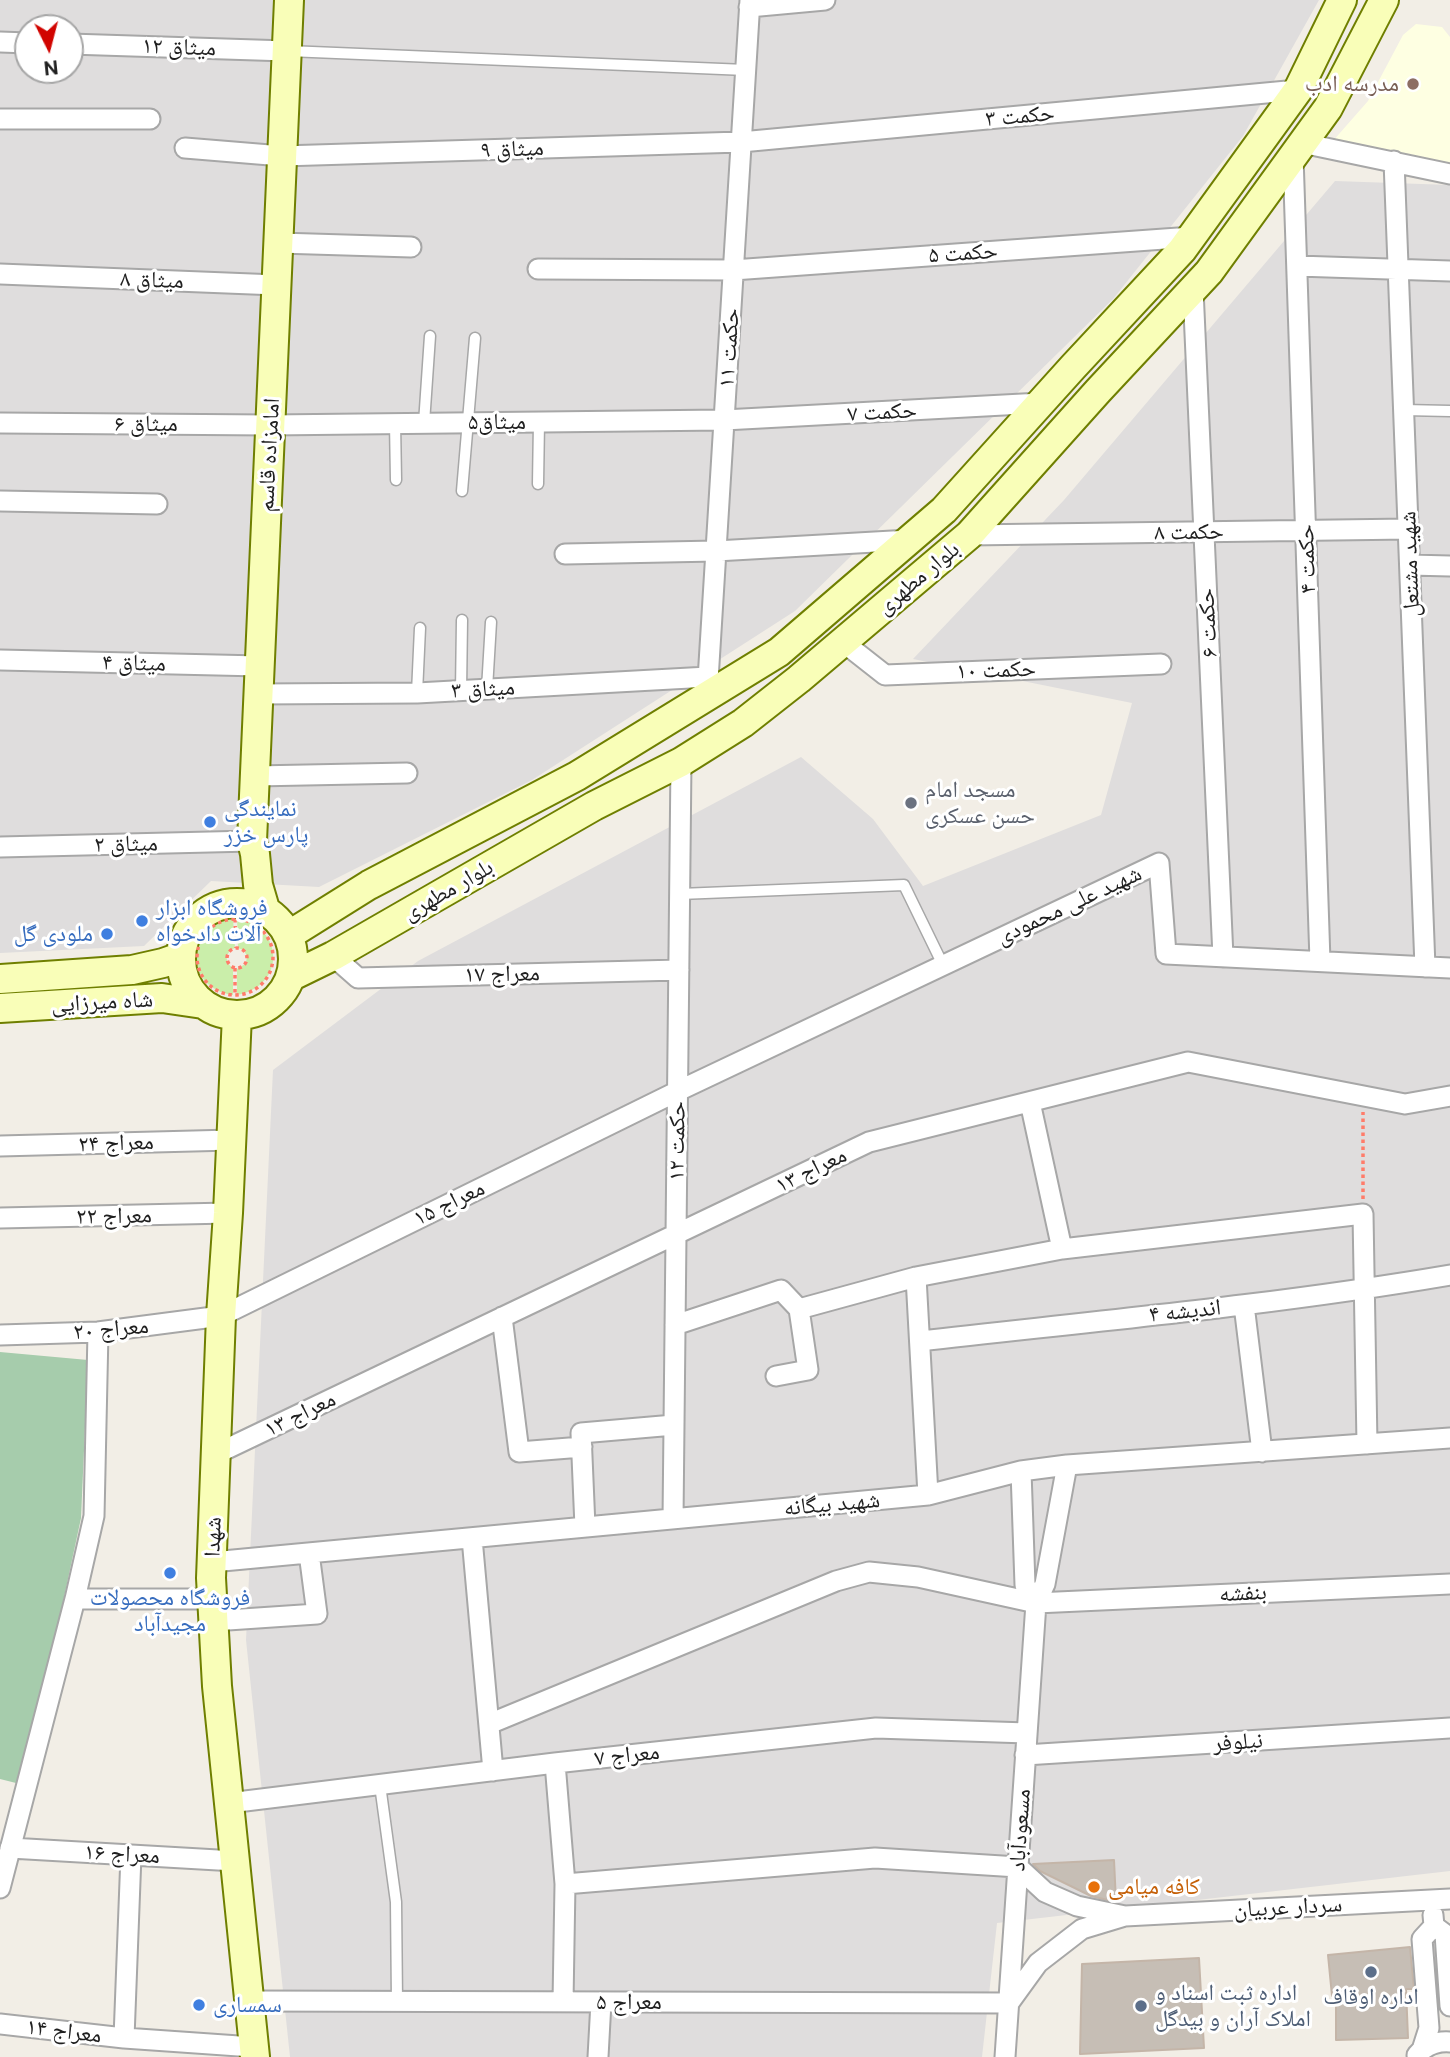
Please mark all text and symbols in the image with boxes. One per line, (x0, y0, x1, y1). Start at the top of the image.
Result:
north arrow (14, 14, 84, 84)
street label: میثاق ۱۲ (142, 32, 216, 62)
text: N (42, 56, 60, 80)
place label: مدرسه ادب (1305, 70, 1399, 98)
marker: مدرسه ادب (1405, 76, 1421, 92)
street label: حکمت ۳ (984, 99, 1056, 133)
street label: میثاق ۹ (480, 134, 544, 164)
street label: حکمت ۵ (927, 237, 999, 269)
street label: میثاق ۸ (120, 265, 184, 295)
street label: حکمت ۱۱ (712, 307, 746, 389)
street label: حکمت ۷ (847, 396, 917, 428)
street label: امامزاده قاسم (252, 397, 286, 513)
street label: میثاق۵ (468, 408, 526, 436)
street label: میثاق ۶ (114, 410, 178, 438)
street label: شهید مشتعل (1394, 511, 1426, 617)
street label: حکمت ۸ (1154, 518, 1224, 546)
street label: حکمت ۴ (1292, 524, 1322, 594)
street label: بلوار مطهری (871, 535, 965, 621)
street label: حکمت ۶ (1192, 588, 1224, 658)
street label: میثاق ۴ (102, 649, 166, 677)
street label: حکمت ۱۰ (956, 655, 1036, 685)
street label: میثاق ۳ (450, 674, 516, 704)
place label: مسجد امام حسن عسکری (925, 776, 1035, 830)
place label: نمایندگی پارس خزر (224, 795, 308, 849)
marker: مسجد امام حسن عسکری (903, 795, 919, 811)
marker: نمایندگی پارس خزر (202, 814, 218, 830)
street label: میثاق ۲ (94, 830, 158, 858)
street label: بلوار مطهری (398, 853, 498, 927)
street label: شهید علی محمودی (992, 859, 1146, 951)
place label: فروشگاه ابزار آلات دادخواه (156, 894, 268, 948)
marker: فروشگاه ابزار آلات دادخواه (134, 913, 150, 929)
place label: ملودی گل (14, 920, 93, 948)
marker: ملودی گل (99, 926, 115, 942)
street label: معراج ۱۷ (464, 960, 540, 988)
street label: شاه میرزایی (50, 986, 154, 1018)
street label: حکمت ۱۲ (663, 1101, 691, 1181)
street label: معراج ۲۴ (78, 1128, 154, 1158)
street label: معراج ۱۳ (771, 1141, 851, 1199)
street label: معراج ۱۵ (409, 1174, 489, 1232)
street label: معراج ۲۲ (76, 1202, 152, 1230)
street label: اندیشه ۴ (1148, 1294, 1222, 1328)
street label: معراج ۲۰ (72, 1312, 150, 1346)
street label: معراج ۱۳ (260, 1385, 340, 1443)
street label: شهید بیگانه (783, 1486, 881, 1522)
street label: شهدا (199, 1516, 227, 1558)
marker: فروشگاه محصولات مجیدآباد (162, 1565, 178, 1581)
street label: بنفشه (1219, 1578, 1267, 1608)
place label: فروشگاه محصولات مجیدآباد (90, 1584, 250, 1638)
street label: نیلوفر (1212, 1726, 1264, 1758)
street label: معراج ۷ (593, 1738, 661, 1772)
street label: مسعودآباد (1003, 1788, 1037, 1872)
street label: معراج ۱۶ (84, 1838, 160, 1870)
place label: کافه میامی (1108, 1873, 1200, 1901)
marker: کافه میامی (1086, 1879, 1102, 1895)
street label: سردار عربیان (1233, 1890, 1343, 1924)
marker: اداره اوقاف (1363, 1964, 1379, 1980)
place label: اداره ثبت اسناد و املاک آران و بیدگل (1155, 1979, 1311, 2033)
place label: اداره اوقاف (1323, 1983, 1419, 2011)
street label: معراج ۵ (596, 1988, 662, 2016)
place label: سمساری (213, 1991, 282, 2019)
marker: سمساری (191, 1997, 207, 2013)
marker: اداره ثبت اسناد و املاک آران و بیدگل (1133, 1998, 1149, 2014)
street label: معراج ۱۴ (25, 2013, 103, 2049)

